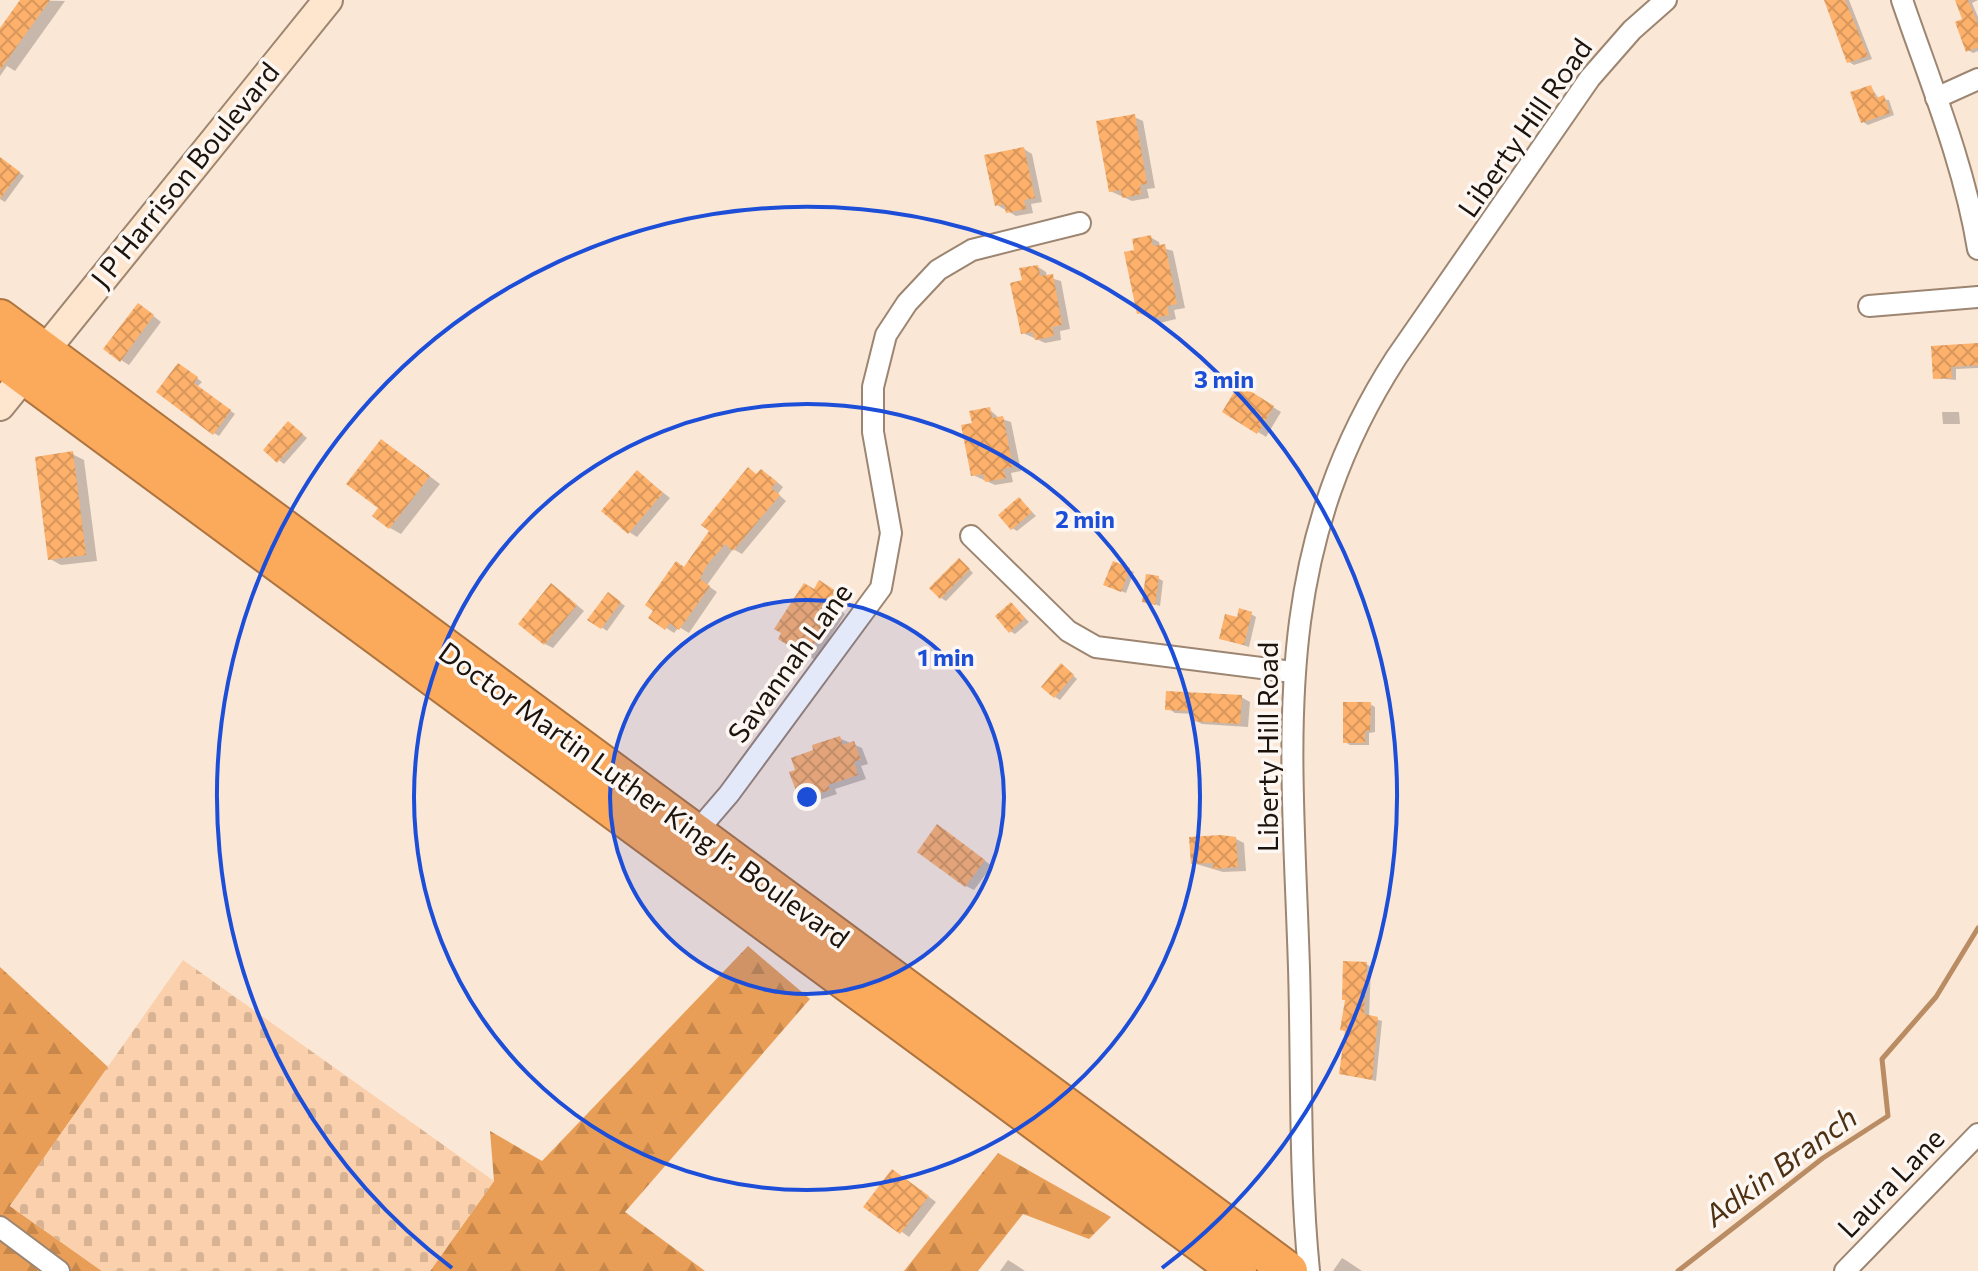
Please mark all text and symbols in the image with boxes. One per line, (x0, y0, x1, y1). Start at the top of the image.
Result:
street label: Liberty Hill Road (1450, 32, 1598, 223)
street label: J P Harrison Boulevard (83, 55, 286, 294)
text: 3 min (1194, 364, 1254, 393)
text: 2 min (1055, 504, 1115, 533)
street label: Savannah Lane (720, 576, 859, 749)
street label: Doctor Martin Luther King Jr. Boulevard (433, 634, 856, 955)
text: 1 min (918, 642, 974, 671)
street label: Liberty Hill Road (1250, 642, 1284, 852)
centre of rings (793, 783, 821, 811)
water label: Adkin Branch (1695, 1097, 1863, 1233)
street label: Laura Lane (1830, 1121, 1951, 1244)

